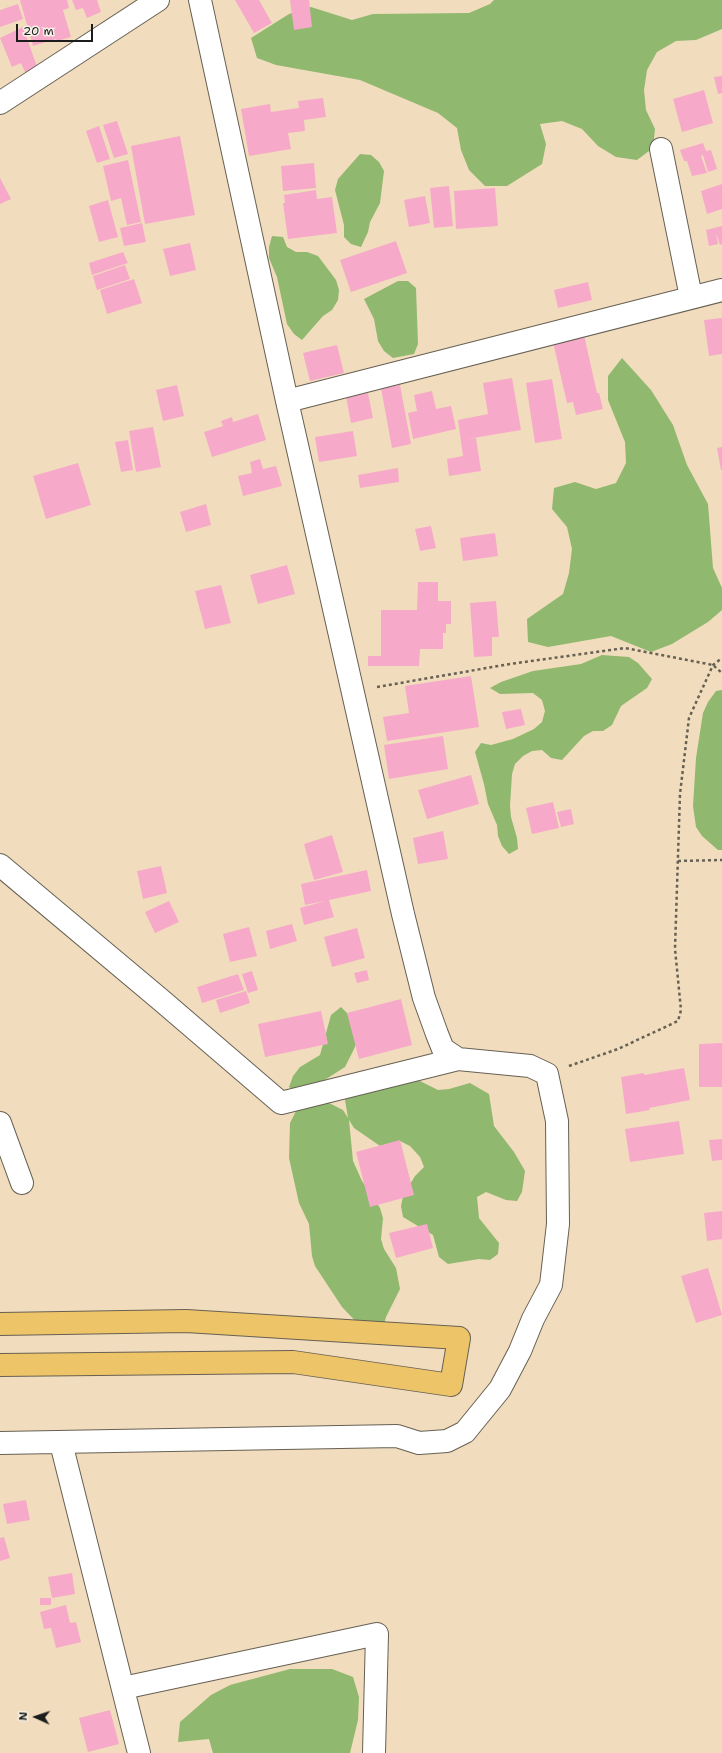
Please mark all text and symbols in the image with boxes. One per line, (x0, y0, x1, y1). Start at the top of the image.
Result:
scale bar (18, 16, 95, 42)
text: 20 m (23, 23, 54, 39)
north arrow (16, 1697, 56, 1737)
text: N (16, 1712, 31, 1721)

